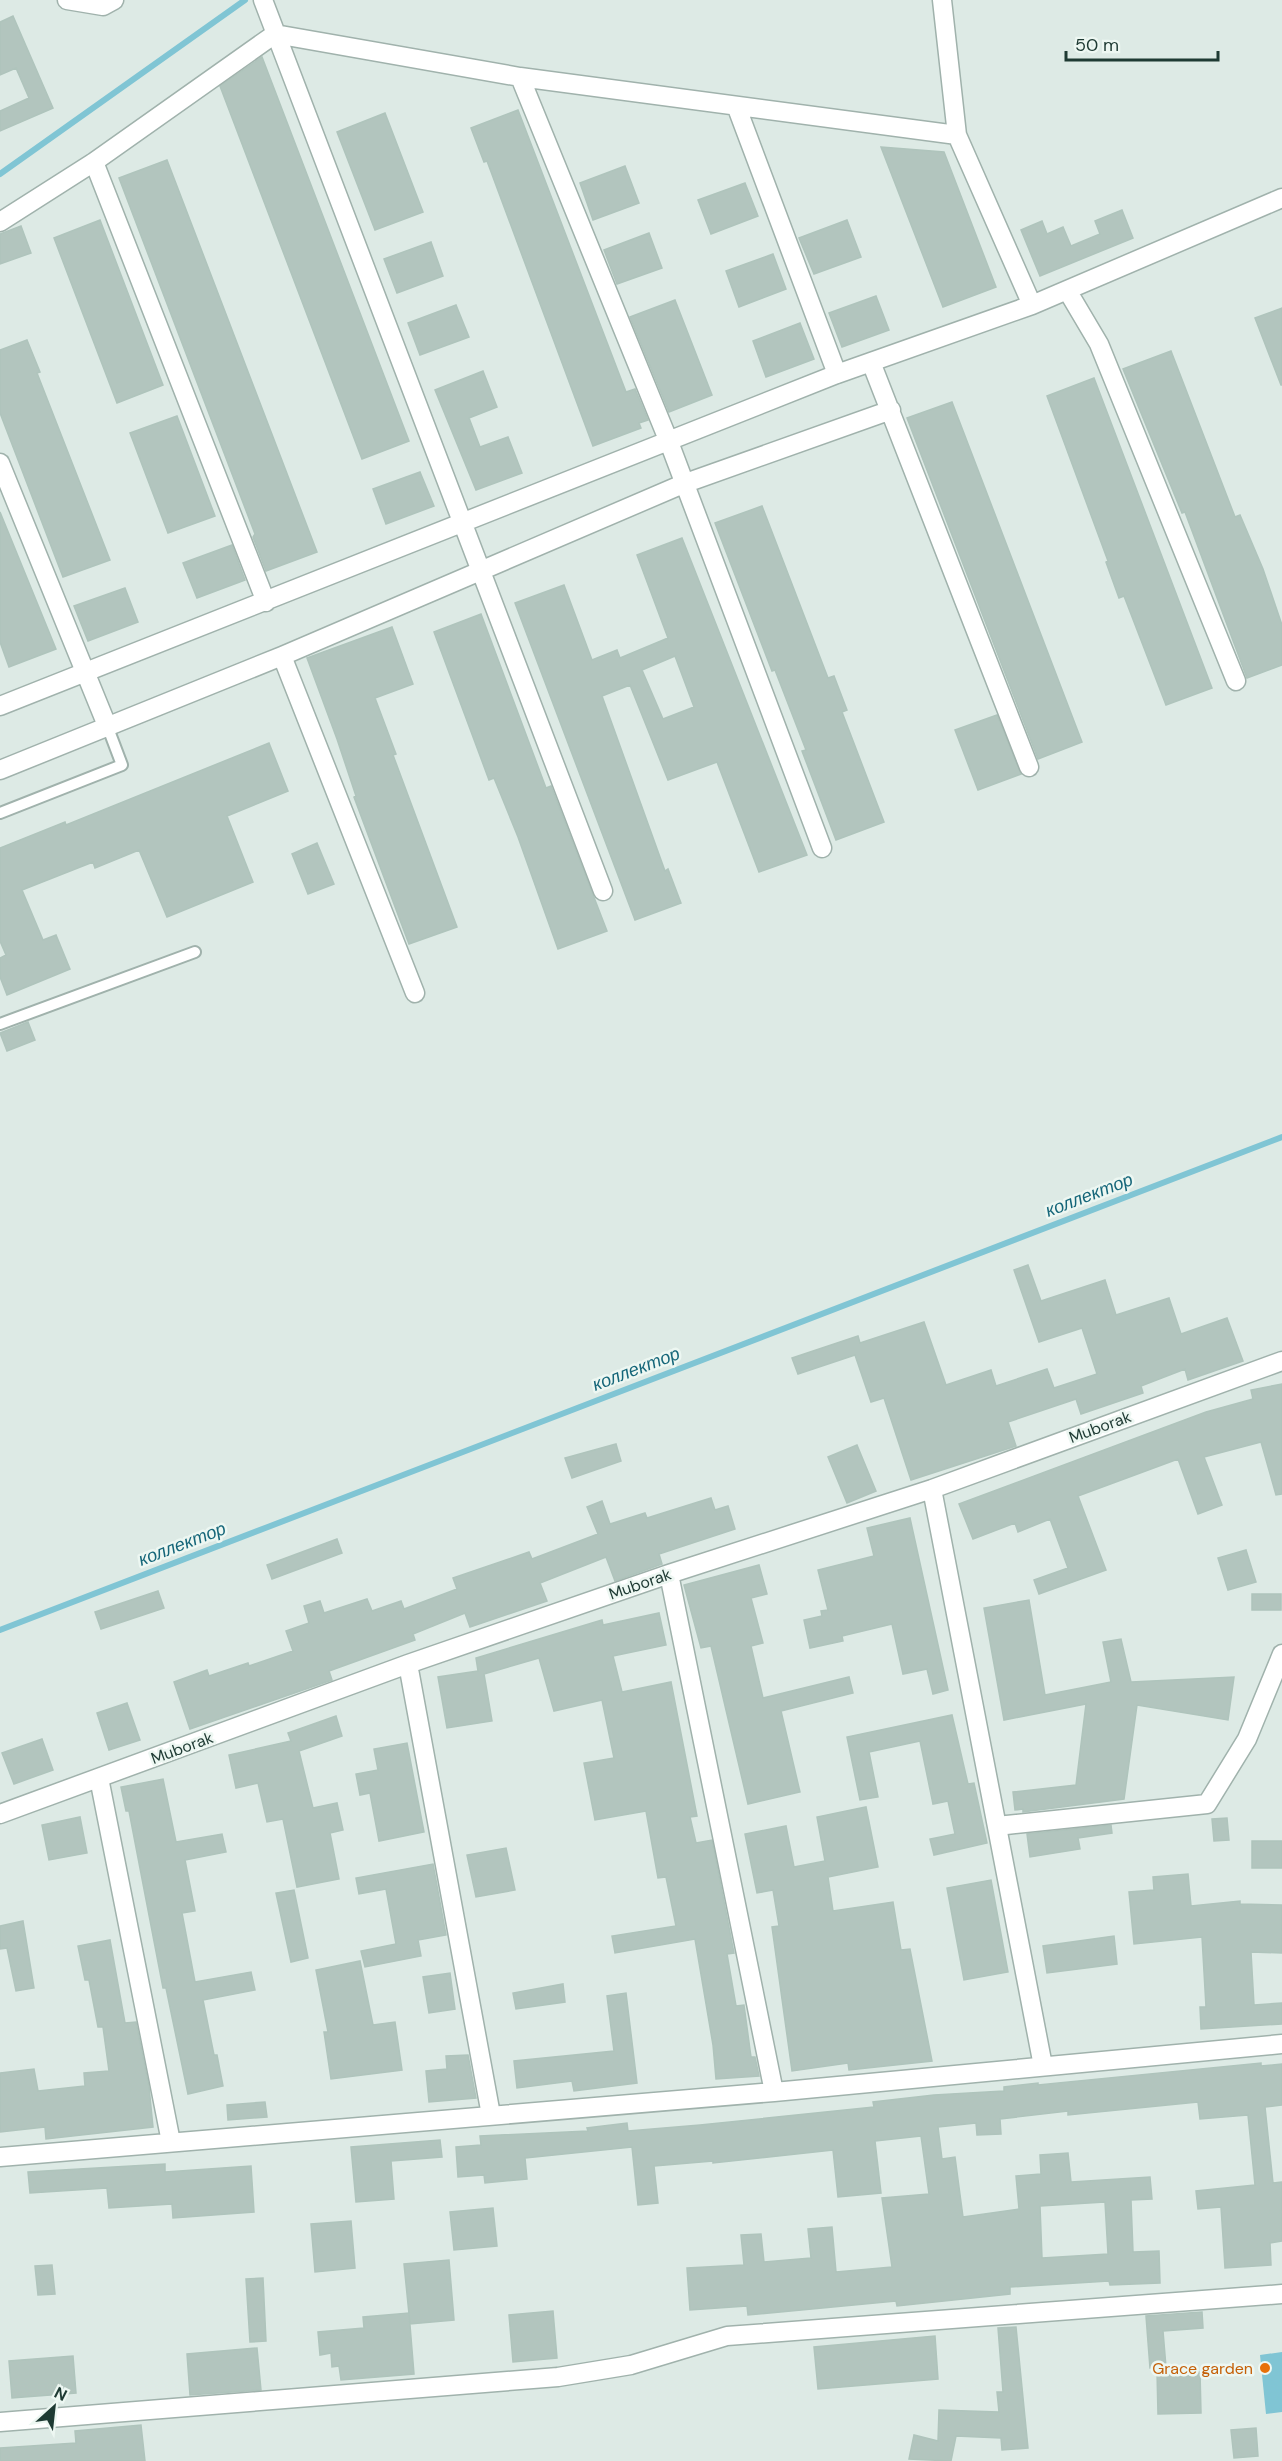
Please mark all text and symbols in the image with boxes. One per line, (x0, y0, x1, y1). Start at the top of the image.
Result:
scale bar (1066, 24, 1218, 62)
text: 50 m (1075, 33, 1119, 57)
water label: коллектор (1042, 1167, 1136, 1223)
water label: коллектор (589, 1341, 683, 1397)
street label: Muborak (1066, 1406, 1134, 1448)
water label: коллектор (135, 1516, 229, 1572)
street label: Muborak (606, 1564, 674, 1604)
street label: Muborak (148, 1727, 216, 1769)
place label: Grace garden (1152, 2358, 1253, 2379)
marker: Grace garden (1258, 2361, 1272, 2375)
north arrow (24, 2377, 84, 2437)
text: N (51, 2382, 71, 2406)

